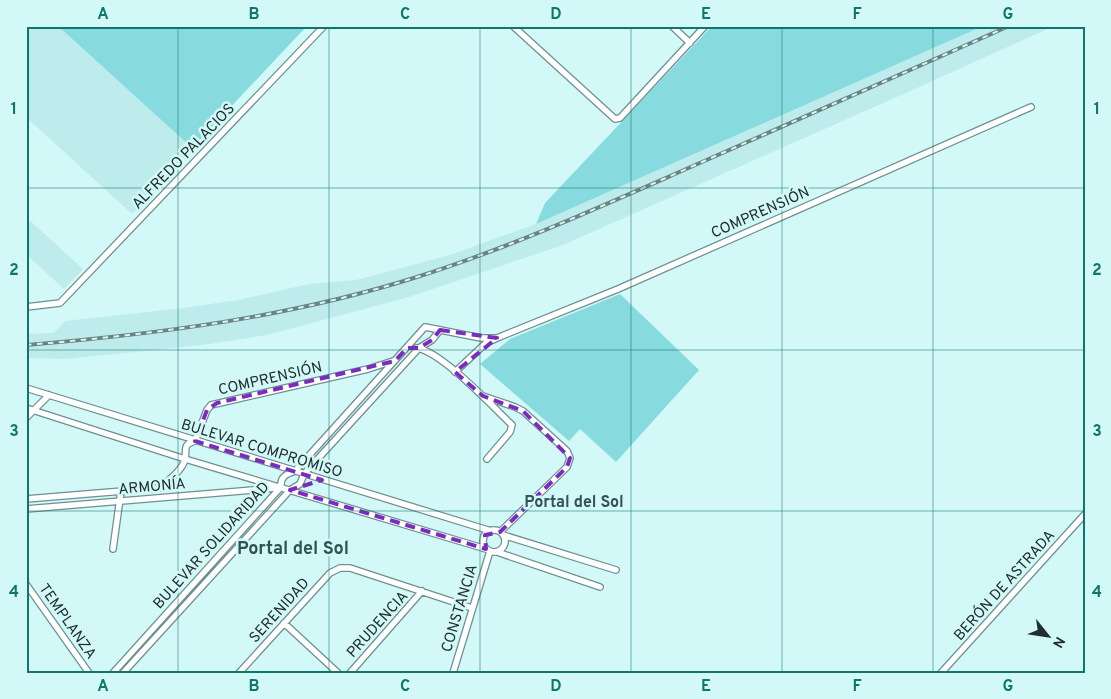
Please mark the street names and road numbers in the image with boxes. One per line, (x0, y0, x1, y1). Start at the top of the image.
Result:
street label: ALFREDO PALACIOS (129, 100, 240, 214)
street label: COMPRENSIÓN (708, 181, 813, 244)
street label: COMPRENSIÓN (216, 356, 324, 401)
street label: BULEVAR COMPROMISO (179, 416, 345, 483)
street label: ARMONÍA (118, 474, 187, 500)
street label: BULEVAR SOLIDARIDAD (150, 478, 274, 614)
street label: BERÓN DE ASTRADA (950, 526, 1058, 644)
street label: CONSTANCIA (438, 562, 483, 655)
street label: SERENIDAD (246, 574, 314, 648)
street label: TEMPLANZA (34, 580, 100, 663)
street label: PRUDENCIA (343, 588, 413, 662)

